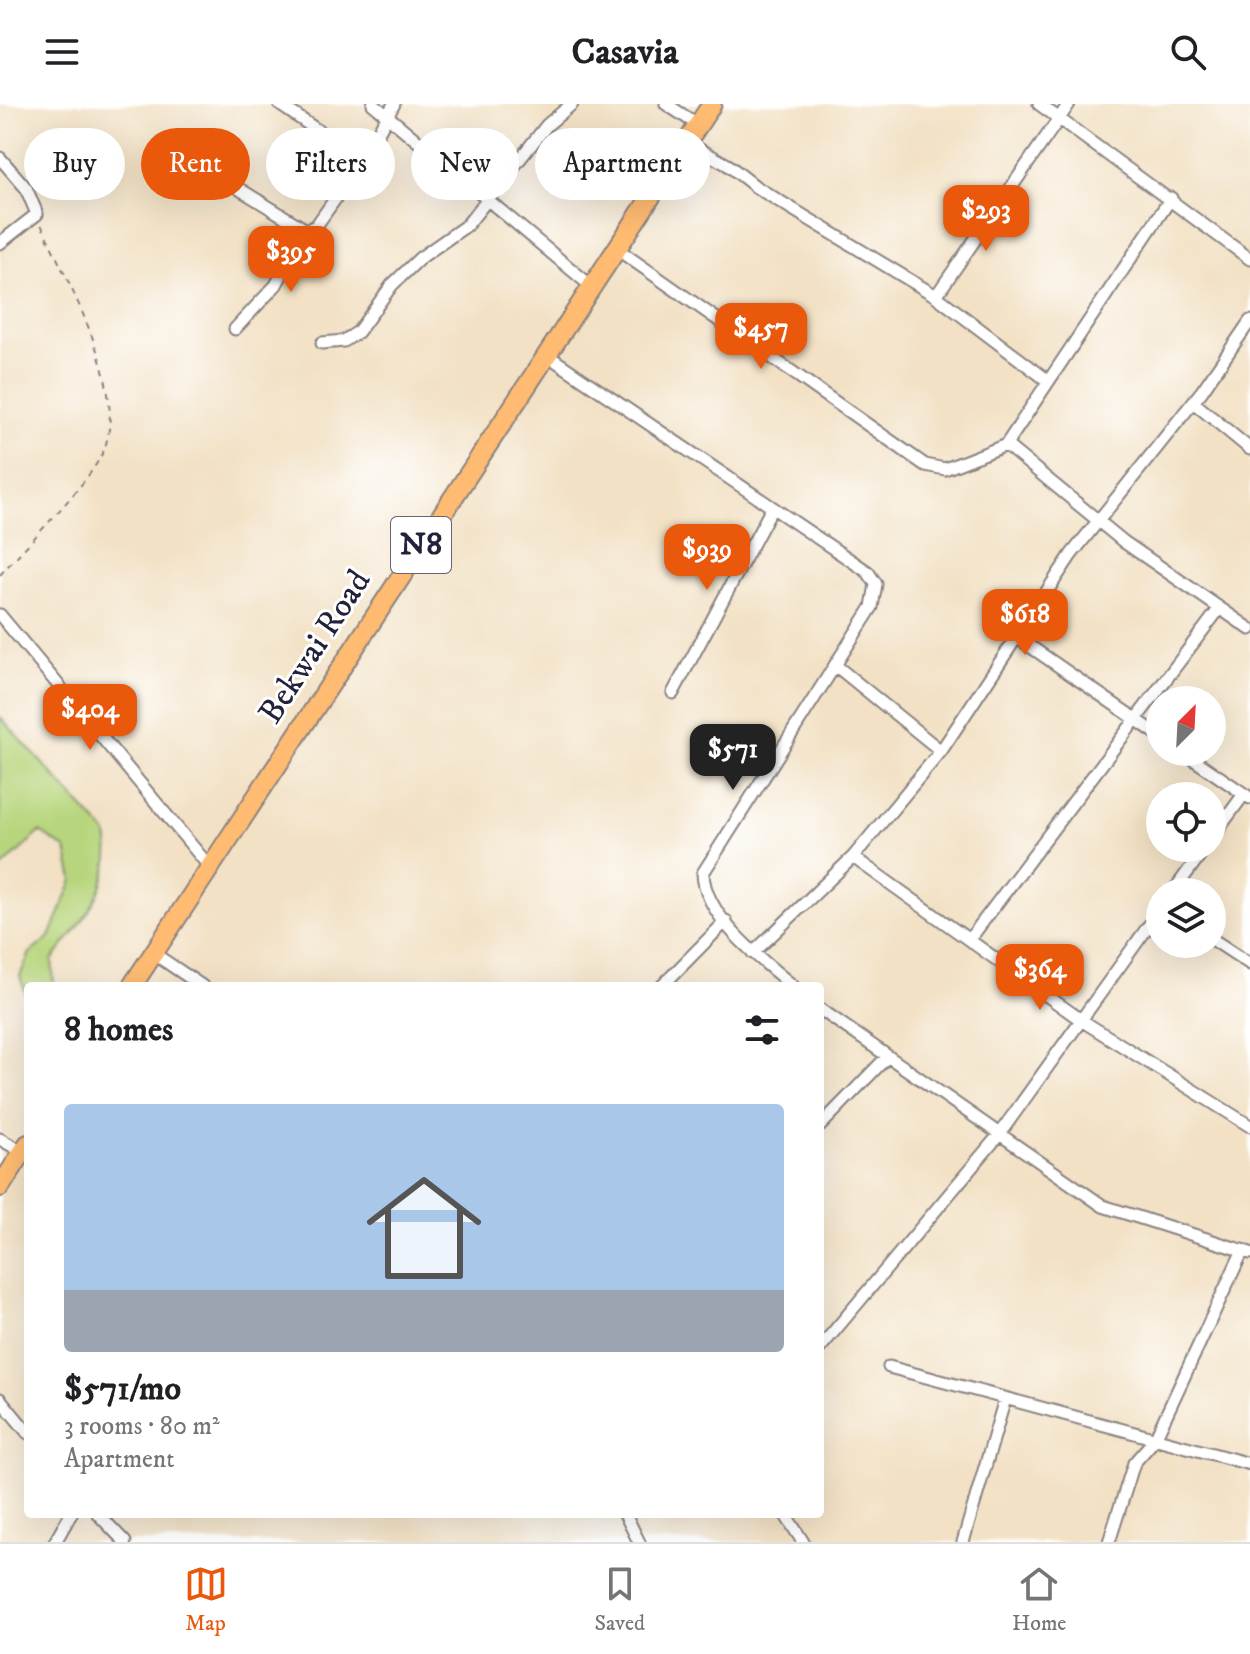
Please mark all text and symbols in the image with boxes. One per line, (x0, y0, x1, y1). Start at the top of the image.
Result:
icon: menu (40, 30, 84, 74)
text: Casavia (572, 30, 678, 75)
icon: search (1166, 30, 1210, 74)
chip: Buy (24, 128, 125, 200)
chip: Rent (141, 128, 250, 200)
chip: Filters (266, 128, 395, 200)
chip: New (411, 128, 519, 200)
chip: Apartment (535, 128, 710, 200)
pin: $293 (939, 185, 1033, 253)
text: $293 (961, 194, 1011, 227)
pin: $395 (244, 226, 338, 294)
text: $395 (266, 235, 316, 268)
pin: $457 (714, 303, 808, 371)
text: $457 (733, 312, 789, 345)
road number: N8 (391, 517, 451, 573)
pin: $939 (660, 524, 754, 592)
text: $939 (682, 533, 732, 566)
street label: Bekwai Road (250, 562, 380, 732)
pin: $618 (978, 589, 1072, 657)
text: $618 (1000, 598, 1050, 631)
pin: $404 (43, 684, 137, 752)
north arrow (1146, 686, 1226, 766)
map controls (1146, 686, 1226, 958)
text: $404 (61, 693, 119, 726)
pin: $571 (686, 724, 780, 792)
text: $571 (708, 733, 758, 766)
button: locate (1146, 782, 1226, 862)
button: layers (1146, 878, 1226, 958)
pin: $364 (993, 944, 1087, 1012)
text: $364 (1014, 953, 1066, 986)
icon: filters (740, 1008, 784, 1052)
text: 8 homes (64, 1009, 173, 1051)
icon: home (352, 1156, 496, 1300)
text: $571/mo (64, 1368, 181, 1410)
text: 3 rooms · 80 m² (64, 1410, 220, 1443)
text: Apartment (64, 1443, 175, 1476)
tab: Map (184, 1562, 228, 1637)
tab: Saved (595, 1562, 645, 1637)
tab: Home (1012, 1562, 1066, 1637)

